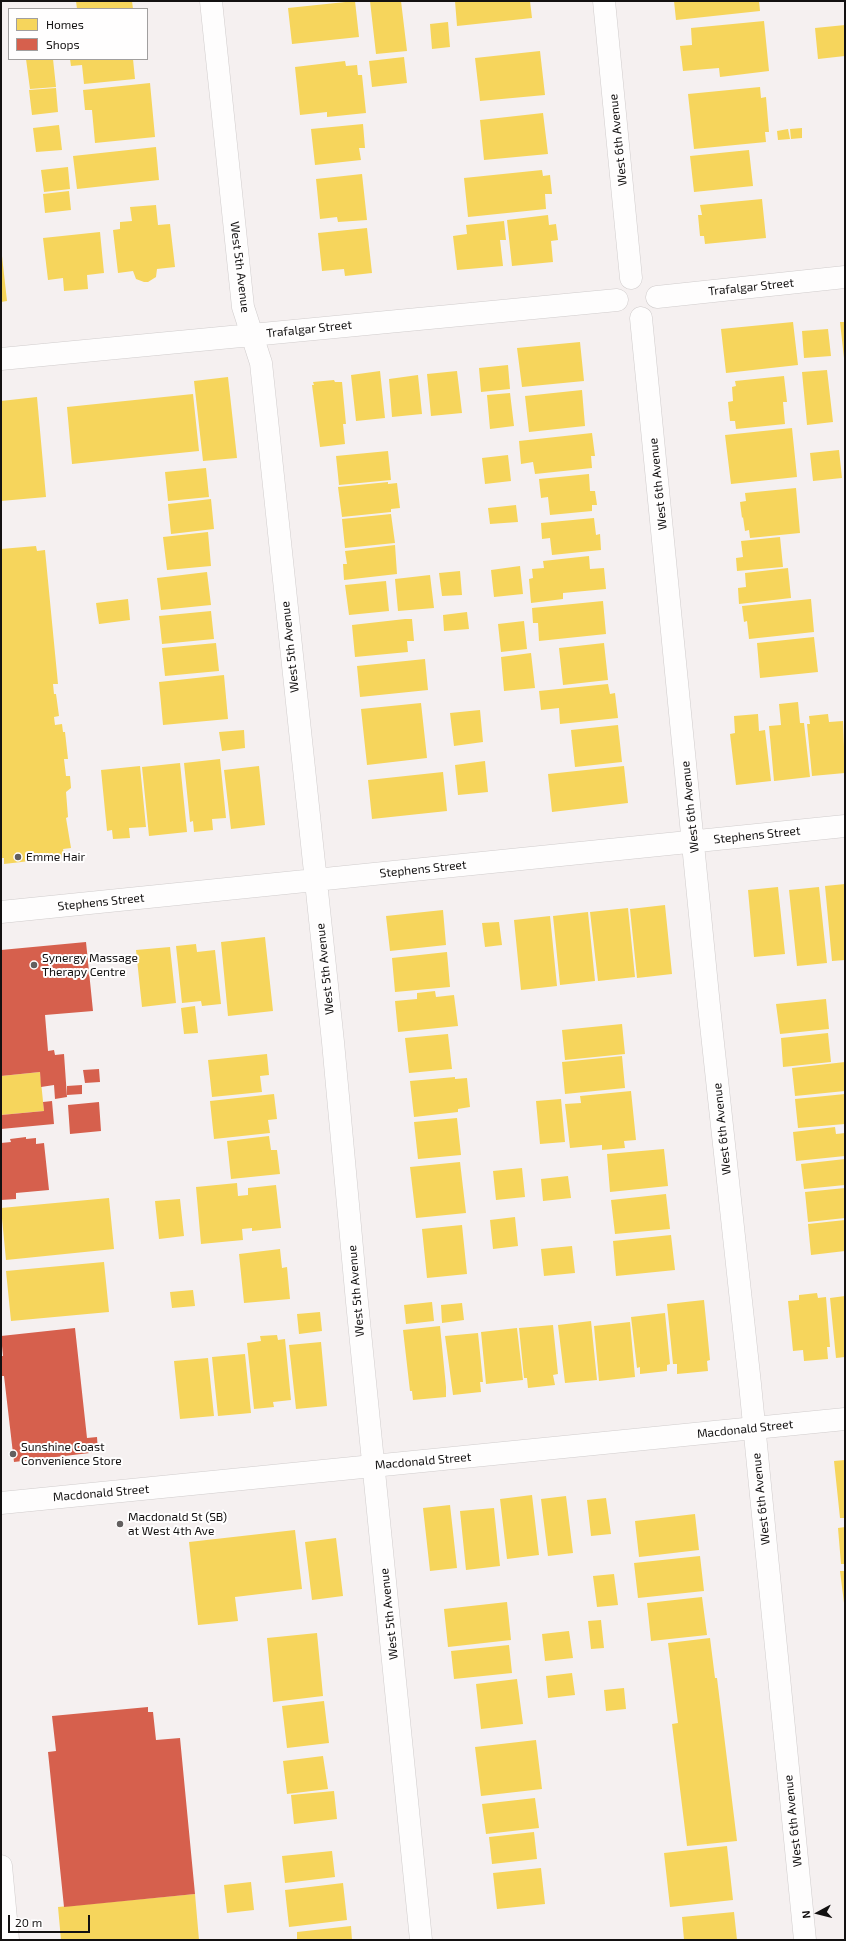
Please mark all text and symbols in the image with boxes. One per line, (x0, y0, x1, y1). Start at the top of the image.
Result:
legend (8, 8, 148, 60)
text: Homes (46, 17, 84, 31)
text: Shops (46, 37, 80, 51)
street label: West 6th Avenue (606, 93, 630, 187)
street label: West 5th Avenue (227, 221, 253, 313)
street label: Trafalgar Street (707, 275, 795, 299)
street label: Trafalgar Street (265, 317, 353, 341)
street label: West 6th Avenue (646, 437, 670, 531)
street label: West 5th Avenue (278, 601, 302, 693)
street label: West 6th Avenue (678, 760, 702, 854)
street label: Stephens Street (713, 823, 801, 847)
place label: Emme Hair (26, 850, 85, 864)
marker: Emme Hair (13, 852, 23, 862)
street label: Stephens Street (379, 857, 467, 881)
street label: Stephens Street (57, 890, 145, 914)
street label: West 5th Avenue (313, 923, 337, 1015)
place label: Synergy Massage Therapy Centre (42, 951, 138, 979)
marker: Synergy Massage Therapy Centre (29, 960, 39, 970)
street label: West 6th Avenue (710, 1082, 734, 1176)
street label: West 5th Avenue (345, 1245, 367, 1337)
street label: Macdonald Street (696, 1417, 794, 1441)
place label: Sunshine Coast Convenience Store (21, 1440, 122, 1468)
marker: Sunshine Coast Convenience Store (8, 1449, 18, 1459)
street label: Macdonald Street (374, 1450, 472, 1472)
street label: West 6th Avenue (749, 1452, 773, 1546)
street label: Macdonald Street (52, 1482, 150, 1504)
place label: Macdonald St (SB) at West 4th Ave (128, 1510, 227, 1538)
marker: Macdonald St (SB) at West 4th Ave (115, 1519, 125, 1529)
street label: West 5th Avenue (377, 1568, 401, 1660)
street label: West 6th Avenue (781, 1774, 805, 1868)
north arrow (798, 1893, 838, 1933)
scale bar (10, 1907, 92, 1933)
text: N (799, 1910, 813, 1919)
text: 20 m (15, 1915, 42, 1929)

